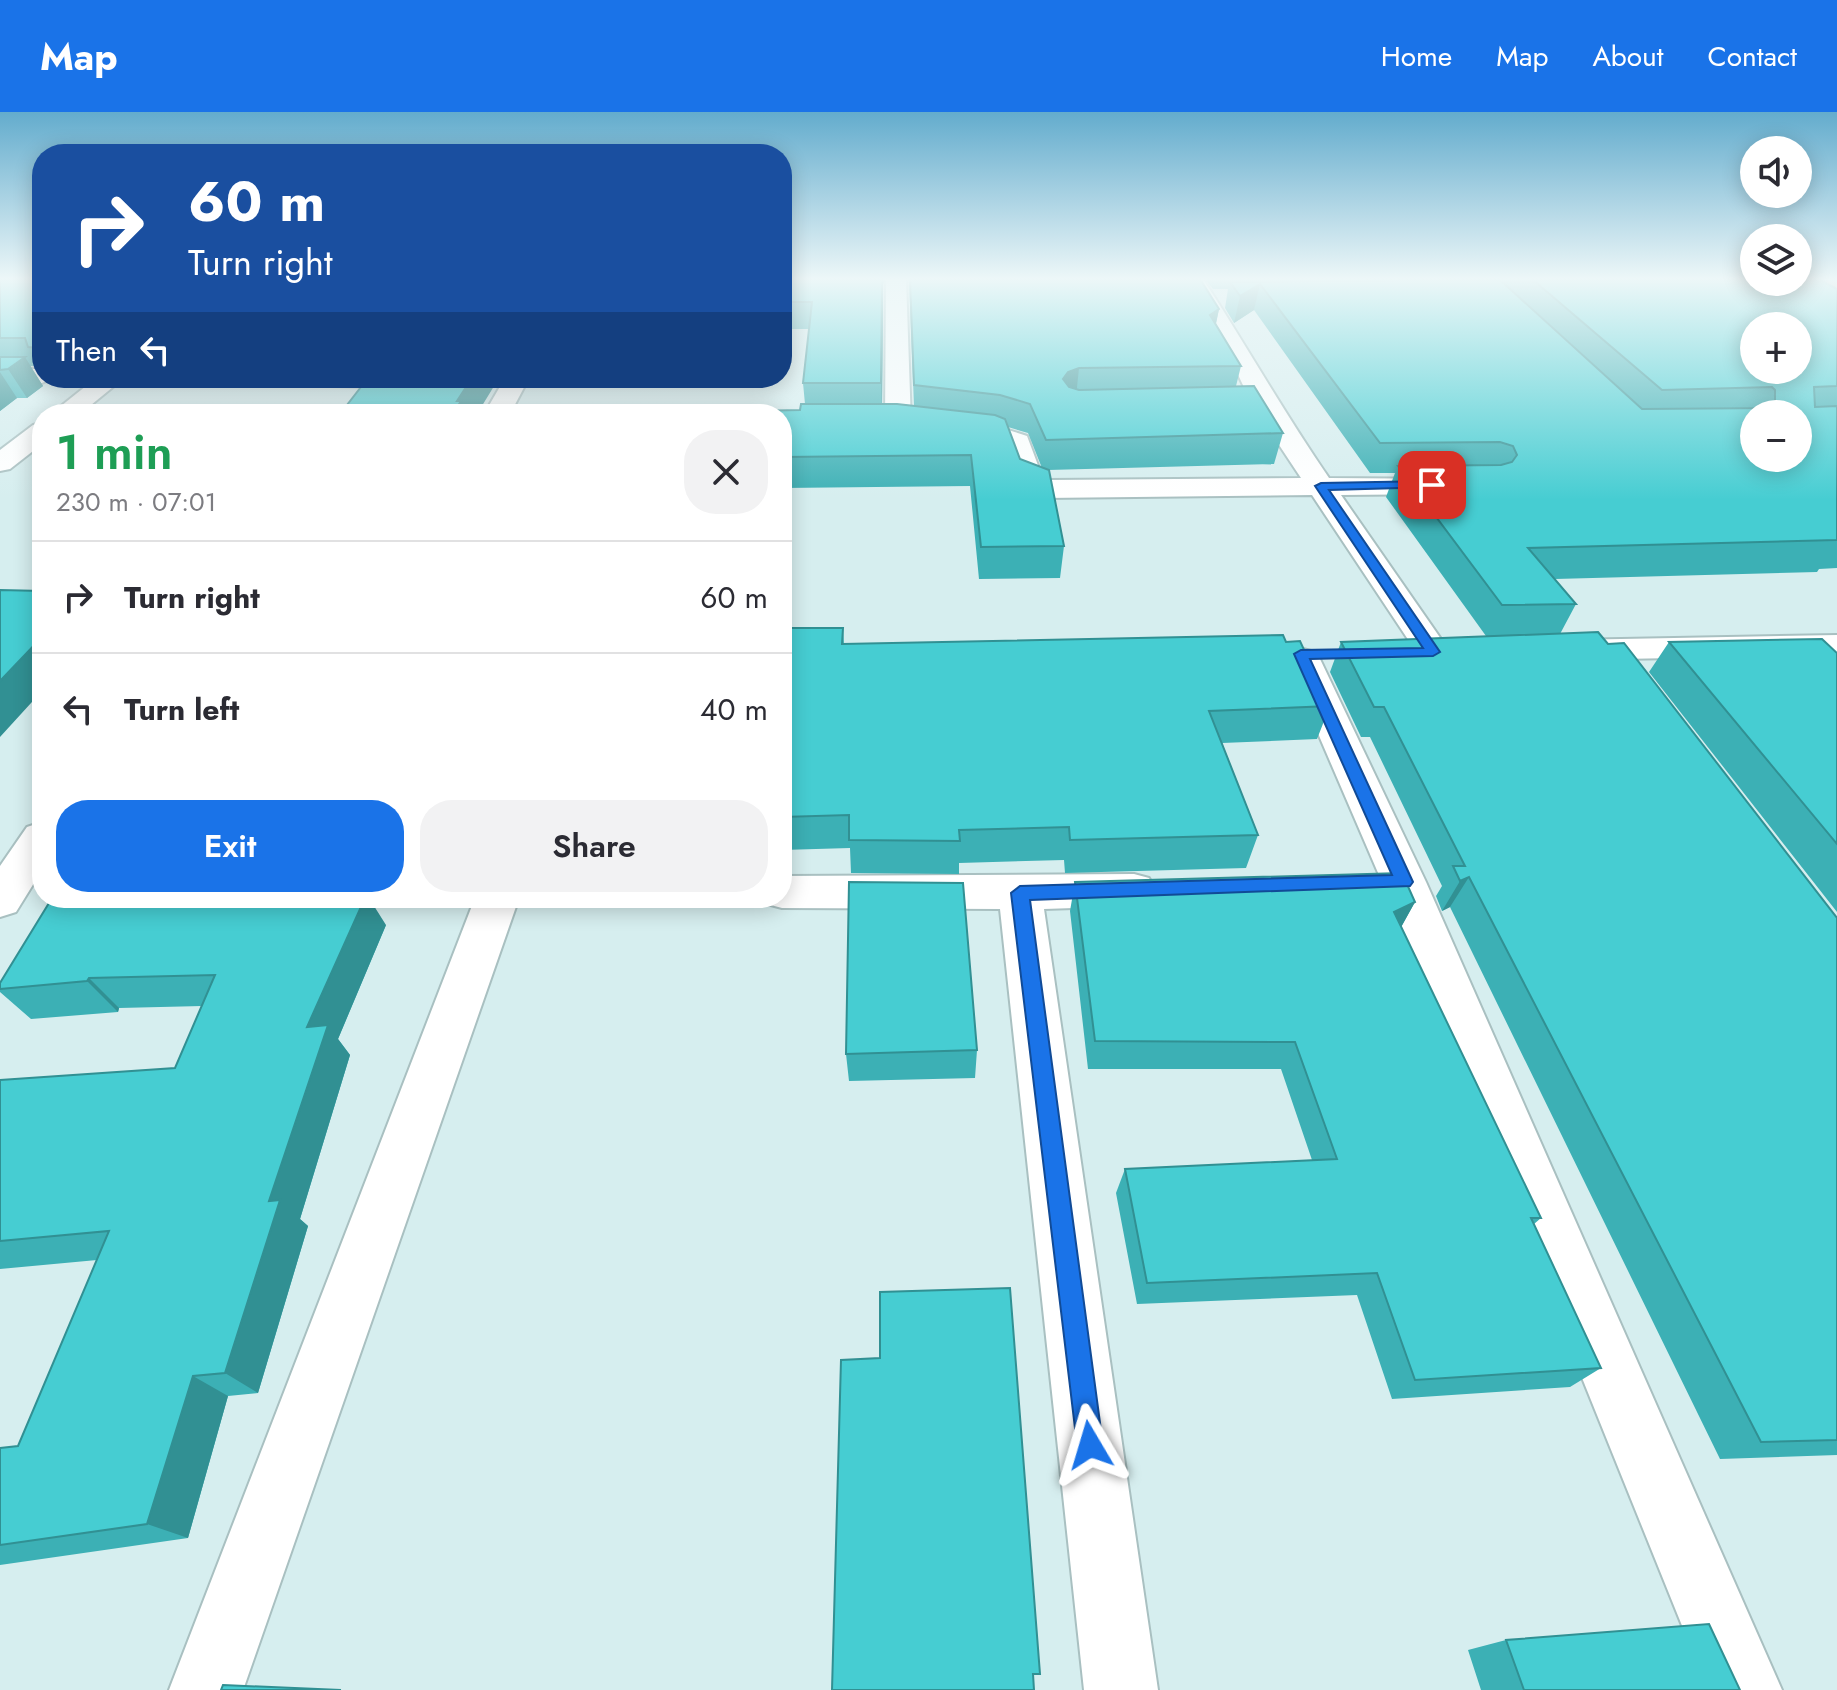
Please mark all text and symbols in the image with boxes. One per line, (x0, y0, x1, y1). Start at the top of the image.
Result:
text: Map (40, 29, 118, 84)
text: Home (1381, 36, 1452, 77)
text: Map (1496, 36, 1548, 77)
text: About (1592, 36, 1664, 77)
text: Contact (1708, 36, 1797, 77)
map controls (1740, 136, 1812, 472)
button: sound (1740, 136, 1812, 208)
text: 60 m (188, 161, 325, 242)
icon: right (56, 176, 160, 280)
button: layers (1740, 224, 1812, 296)
text: Turn right (188, 236, 333, 288)
button: + (1740, 312, 1812, 384)
icon: left (133, 328, 177, 372)
text: Then (56, 329, 117, 372)
button: − (1740, 400, 1812, 472)
text: 1 min (56, 418, 173, 487)
button: close (684, 430, 768, 514)
pin (1398, 451, 1466, 519)
icon: arrive (1410, 463, 1454, 507)
text: 230 m · 07:01 (56, 483, 216, 521)
icon: right (56, 575, 100, 619)
text: Turn right (124, 576, 260, 619)
text: 60 m (700, 576, 768, 619)
icon: left (56, 687, 100, 731)
text: Turn left (124, 688, 239, 731)
text: 40 m (700, 688, 768, 731)
button: Exit (56, 800, 404, 892)
button: Share (420, 800, 768, 892)
position arrow (1048, 1403, 1132, 1487)

